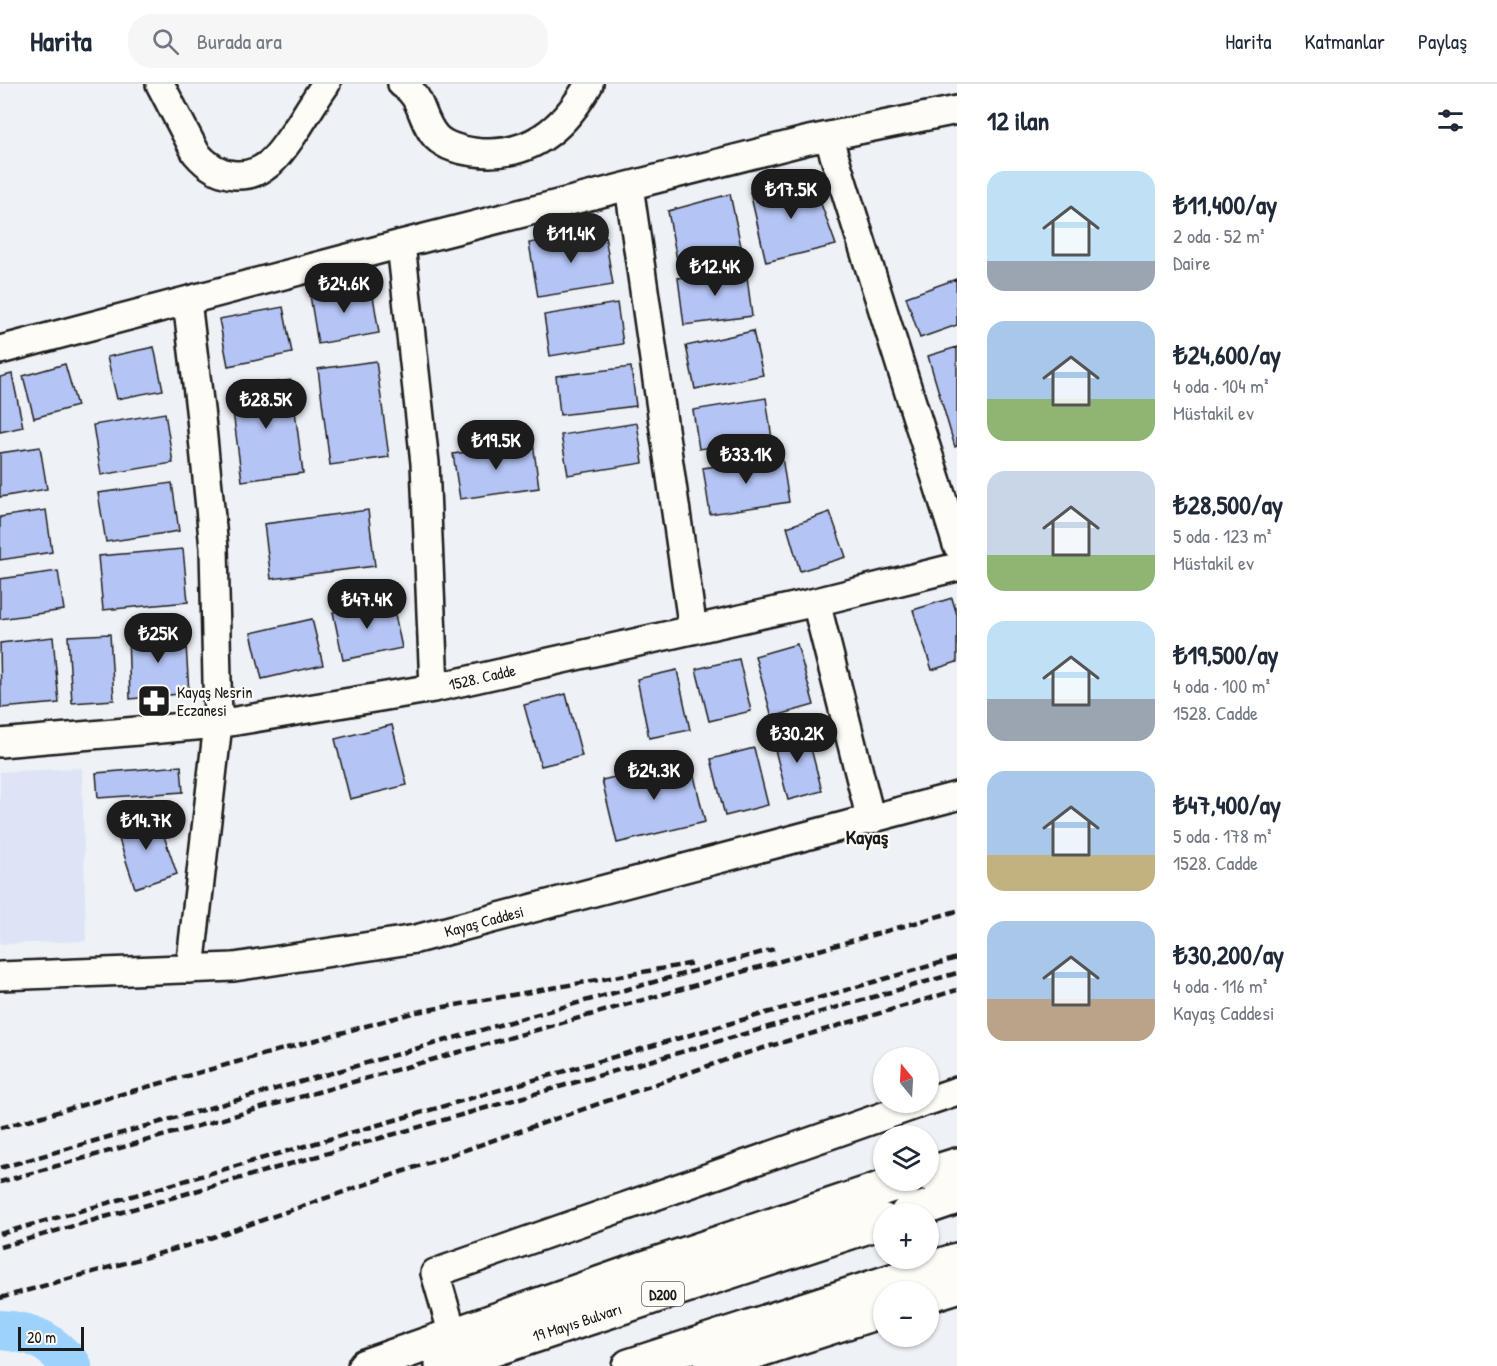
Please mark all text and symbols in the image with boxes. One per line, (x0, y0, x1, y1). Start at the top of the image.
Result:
search box (128, 14, 548, 68)
text: Harita (30, 22, 92, 60)
icon: search (149, 25, 182, 58)
text: Burada ara (197, 26, 282, 56)
text: Harita (1225, 27, 1272, 56)
text: Katmanlar (1305, 27, 1385, 56)
text: Paylaş (1418, 27, 1467, 56)
text: 12 ilan (987, 103, 1049, 138)
icon: filters (1434, 104, 1467, 137)
pin: ₺17.5K (742, 169, 840, 220)
text: ₺17.5K (765, 175, 817, 202)
text: ₺11,400/ay (1173, 187, 1277, 222)
icon: home (1035, 195, 1107, 267)
pin: ₺11.4K (522, 213, 620, 264)
text: ₺11.4K (547, 219, 595, 246)
text: 2 oda · 52 m² (1173, 222, 1264, 249)
pin: ₺12.4K (666, 246, 764, 297)
text: Daire (1173, 249, 1210, 276)
text: ₺12.4K (690, 252, 740, 279)
pin: ₺24.6K (295, 263, 393, 314)
text: ₺24.6K (318, 269, 370, 296)
text: ₺24,600/ay (1173, 337, 1281, 372)
icon: home (1035, 345, 1107, 417)
text: 4 oda · 104 m² (1173, 372, 1269, 399)
pin: ₺28.5K (217, 379, 315, 430)
text: ₺28.5K (240, 385, 292, 412)
text: Müstakil ev (1173, 399, 1254, 426)
pin: ₺19.5K (447, 420, 545, 471)
text: ₺19.5K (471, 426, 521, 453)
pin: ₺33.1K (697, 434, 795, 485)
text: ₺33.1K (720, 440, 772, 467)
text: ₺28,500/ay (1173, 487, 1283, 522)
icon: home (1035, 495, 1107, 567)
text: 5 oda · 123 m² (1173, 522, 1271, 549)
text: Müstakil ev (1173, 549, 1254, 576)
pin: ₺47.4K (318, 579, 416, 630)
text: ₺47.4K (341, 585, 393, 612)
pin: ₺25K (122, 613, 194, 664)
text: ₺25K (138, 619, 178, 646)
text: ₺19,500/ay (1173, 637, 1279, 672)
icon: home (1035, 645, 1107, 717)
street label: 1528. Cadde (446, 658, 518, 695)
text: 4 oda · 100 m² (1173, 672, 1270, 699)
place label: Kayaş Nesrin Eczanesi (177, 681, 253, 721)
pharmacy icon: Kayaş Nesrin Eczanesi (136, 683, 172, 719)
text: 1528. Cadde (1173, 699, 1258, 726)
pin: ₺30.2K (748, 713, 846, 764)
text: ₺30.2K (770, 719, 824, 746)
pin: ₺24.3K (605, 750, 703, 801)
text: ₺24.3K (628, 756, 680, 783)
text: ₺47,400/ay (1173, 787, 1281, 822)
icon: home (1035, 795, 1107, 867)
pin: ₺14.7K (97, 800, 195, 851)
text: ₺14.7K (121, 806, 171, 833)
text: 5 oda · 178 m² (1173, 822, 1272, 849)
district label: Kayaş (846, 823, 888, 851)
text: 1528. Cadde (1173, 849, 1258, 876)
street label: Kayaş Caddesi (442, 900, 526, 942)
text: ₺30,200/ay (1173, 937, 1284, 972)
icon: home (1035, 945, 1107, 1017)
text: 4 oda · 116 m² (1173, 972, 1267, 999)
text: Kayaş Caddesi (1173, 999, 1274, 1026)
north arrow (873, 1047, 939, 1113)
map controls (873, 1047, 939, 1347)
button: layers (873, 1125, 939, 1191)
button: + (873, 1203, 939, 1269)
button: − (873, 1281, 939, 1347)
road number: D200 (642, 1282, 684, 1306)
street label: 19 Mayıs Bulvarı (530, 1297, 624, 1347)
scale bar (18, 1324, 84, 1352)
text: 20 m (27, 1326, 56, 1348)

